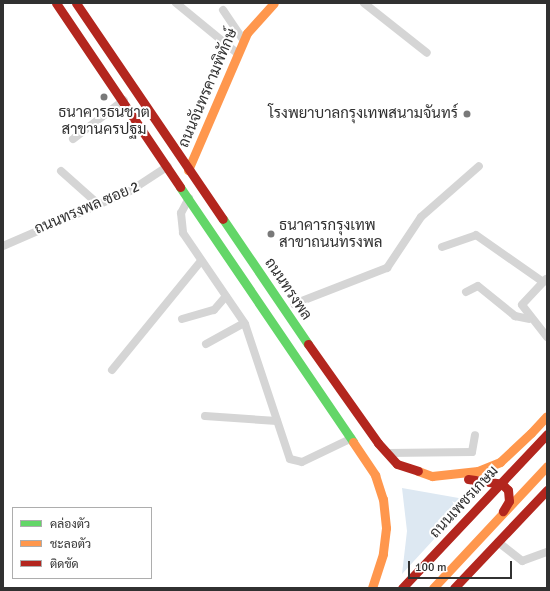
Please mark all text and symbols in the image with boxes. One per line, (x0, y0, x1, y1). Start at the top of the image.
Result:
street label: ถนนจันทรคามพิทักษ์ (175, 26, 241, 150)
marker: ธนาคารธนชาต สาขานครปฐม (99, 92, 109, 102)
place label: ธนาคารธนชาต สาขานครปฐม (58, 103, 150, 138)
place label: โรงพยาบาลกรุงเทพสนามจันทร์ (268, 105, 458, 123)
marker: โรงพยาบาลกรุงเทพสนามจันทร์ (461, 108, 473, 120)
street label: ถนนทรงพล ซอย 2 (32, 178, 142, 238)
place label: ธนาคารกรุงเทพ สาขาถนนทรงพล (279, 216, 382, 251)
marker: ธนาคารกรุงเทพ สาขาถนนทรงพล (266, 229, 276, 239)
street label: ถนนทรงพล (261, 254, 315, 324)
street label: ถนนเพชรเกษม (426, 462, 502, 542)
legend (12, 507, 152, 579)
text: คล่องตัว (50, 517, 90, 532)
text: ชะลอตัว (50, 537, 91, 552)
scale bar (410, 553, 514, 579)
text: ติดขัด (50, 557, 79, 572)
text: 100 m (415, 560, 447, 575)

